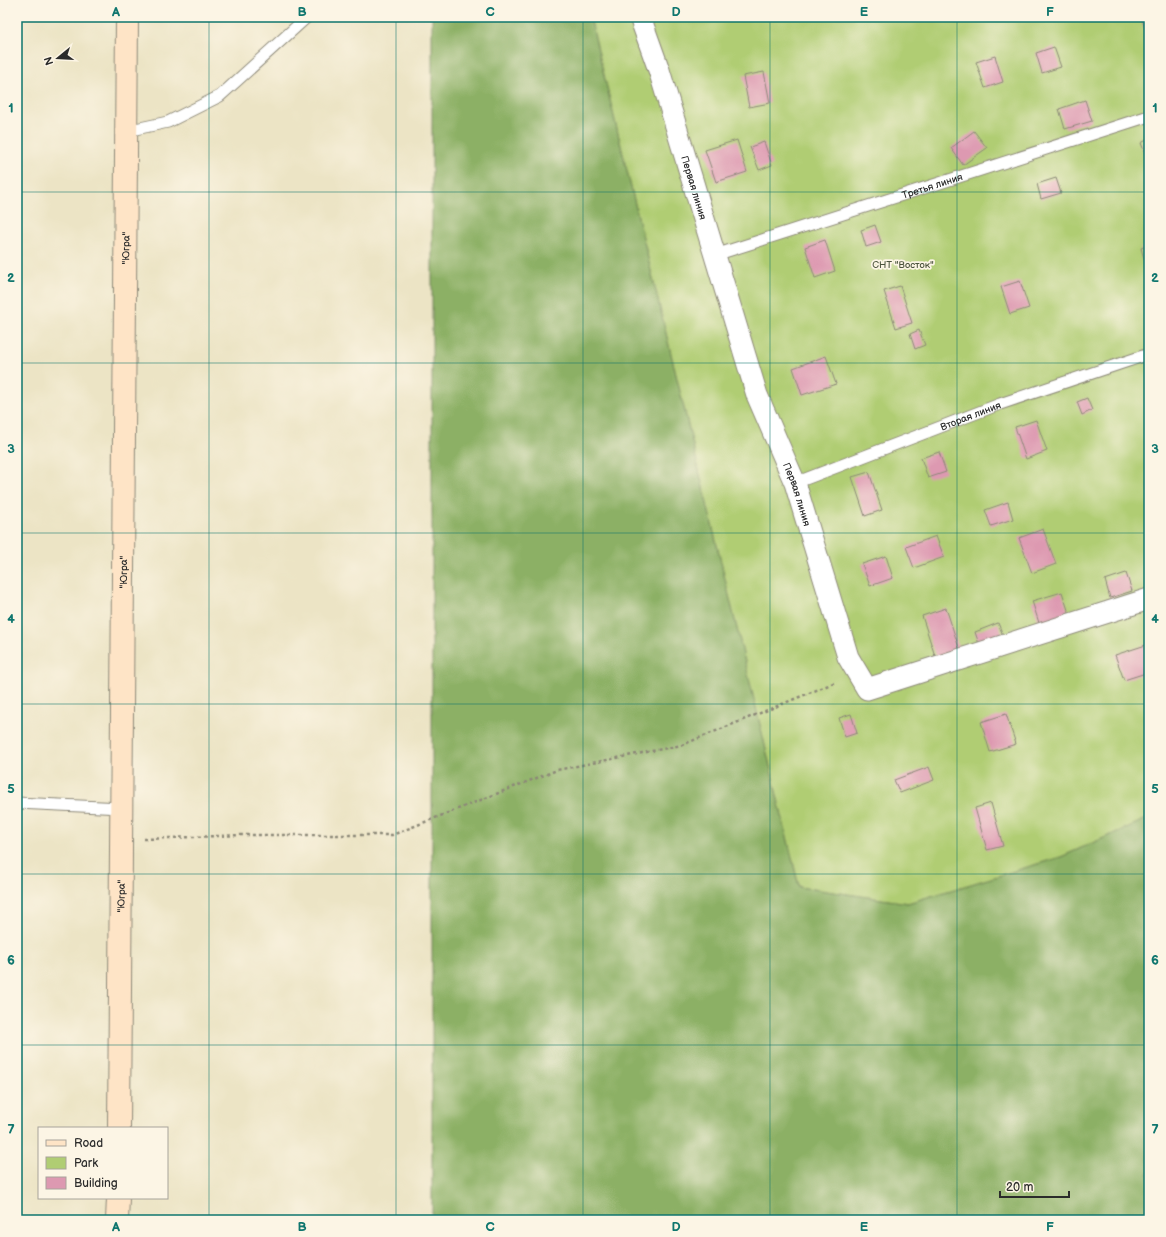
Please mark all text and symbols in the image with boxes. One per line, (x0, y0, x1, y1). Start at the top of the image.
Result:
text: A (111, 4, 120, 20)
text: B (297, 4, 307, 20)
text: C (485, 4, 495, 20)
text: D (671, 4, 681, 20)
text: E (860, 4, 869, 20)
text: F (1046, 4, 1054, 20)
north arrow (38, 38, 78, 78)
text: N (42, 55, 56, 67)
text: 1 (8, 100, 14, 116)
text: 1 (1152, 100, 1158, 116)
street label: Первая линия (678, 154, 709, 222)
street label: Третья линия (901, 171, 965, 202)
street label: "Югра" (120, 231, 132, 264)
park label: СНТ "Восток" (872, 259, 934, 271)
text: 2 (7, 270, 15, 286)
text: 2 (1151, 270, 1159, 286)
street label: Вторая линия (939, 399, 1003, 433)
text: 3 (7, 441, 15, 457)
text: 3 (1151, 441, 1159, 457)
street label: Первая линия (780, 461, 813, 528)
street label: "Югра" (118, 555, 130, 588)
text: 4 (7, 611, 15, 627)
text: 4 (1151, 611, 1159, 627)
text: 5 (7, 781, 15, 797)
text: 5 (1151, 781, 1159, 797)
street label: "Югра" (116, 879, 128, 912)
text: 6 (7, 952, 15, 968)
text: 6 (1151, 952, 1159, 968)
text: 7 (7, 1122, 15, 1138)
text: 7 (1151, 1122, 1159, 1138)
legend (38, 1127, 168, 1199)
text: Road (74, 1136, 103, 1151)
text: Park (74, 1156, 98, 1171)
scale bar (1000, 1173, 1069, 1199)
text: Building (74, 1176, 118, 1191)
text: 20 m (1006, 1180, 1033, 1195)
text: A (111, 1219, 120, 1235)
text: B (297, 1219, 307, 1235)
text: C (485, 1219, 495, 1235)
text: D (671, 1219, 681, 1235)
text: E (860, 1219, 869, 1235)
text: F (1046, 1219, 1054, 1235)

